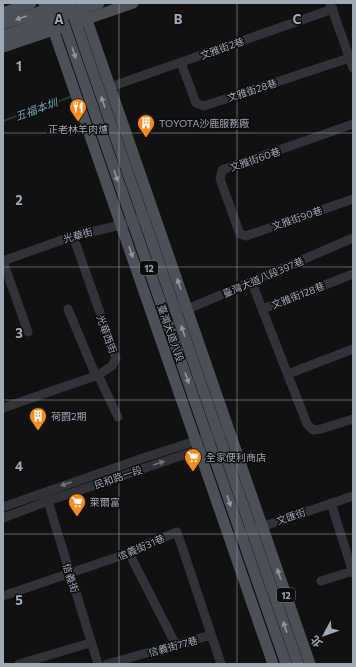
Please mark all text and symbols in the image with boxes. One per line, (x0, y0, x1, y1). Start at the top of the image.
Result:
text: A (54, 11, 64, 27)
text: B (174, 11, 183, 27)
text: C (293, 11, 302, 27)
one-way arrow (15, 15, 27, 21)
street label: 文雅街2巷 (199, 35, 245, 61)
one-way arrow (71, 47, 77, 59)
text: 1 (16, 58, 22, 74)
street label: 文雅街28巷 (226, 76, 278, 104)
water label: 五福本圳 (13, 95, 61, 123)
one-way arrow (100, 96, 106, 108)
restaurant icon: 正老林羊肉爐 (68, 97, 88, 122)
building icon: TOYOTA沙鹿服務廠 (136, 113, 156, 138)
place label: TOYOTA沙鹿服務廠 (159, 117, 249, 129)
place label: 正老林羊肉爐 (48, 123, 108, 135)
street label: 文雅街60巷 (228, 145, 282, 173)
one-way arrow (114, 170, 120, 182)
text: 2 (15, 192, 23, 208)
street label: 文雅街90巷 (270, 204, 324, 232)
street label: 光華街 (62, 225, 94, 245)
one-way arrow (128, 247, 134, 259)
street label: 臺灣大道八段397巷 (221, 254, 305, 300)
road number: 12 (140, 261, 158, 275)
one-way arrow (176, 278, 182, 290)
street label: 文雅街128巷 (270, 279, 326, 311)
street label: 臺灣大道八段 (156, 303, 186, 363)
street label: 光華西街 (95, 313, 119, 355)
text: 3 (15, 325, 23, 341)
one-way arrow (179, 325, 185, 337)
one-way arrow (184, 372, 190, 384)
building icon: 荷園2期 (28, 406, 48, 431)
place label: 荷園2期 (51, 410, 87, 422)
supermarket icon: 全家便利商店 (183, 447, 203, 472)
place label: 全家便利商店 (206, 451, 266, 463)
text: 4 (15, 458, 23, 474)
one-way arrow (153, 460, 165, 466)
street label: 民和路一段 (92, 463, 144, 491)
one-way arrow (60, 482, 72, 488)
supermarket icon: 萊爾富 (67, 492, 87, 517)
one-way arrow (226, 495, 232, 507)
place label: 萊爾富 (90, 496, 120, 508)
street label: 文匯街 (275, 505, 307, 527)
street label: 信義街31巷 (116, 532, 166, 562)
street label: 信義街 (61, 562, 81, 594)
one-way arrow (276, 568, 282, 580)
road number: 12 (277, 588, 295, 602)
text: 5 (15, 592, 23, 608)
north arrow (304, 615, 344, 655)
one-way arrow (282, 621, 288, 633)
text: 北 (308, 633, 325, 650)
street label: 信義街77巷 (147, 634, 199, 658)

